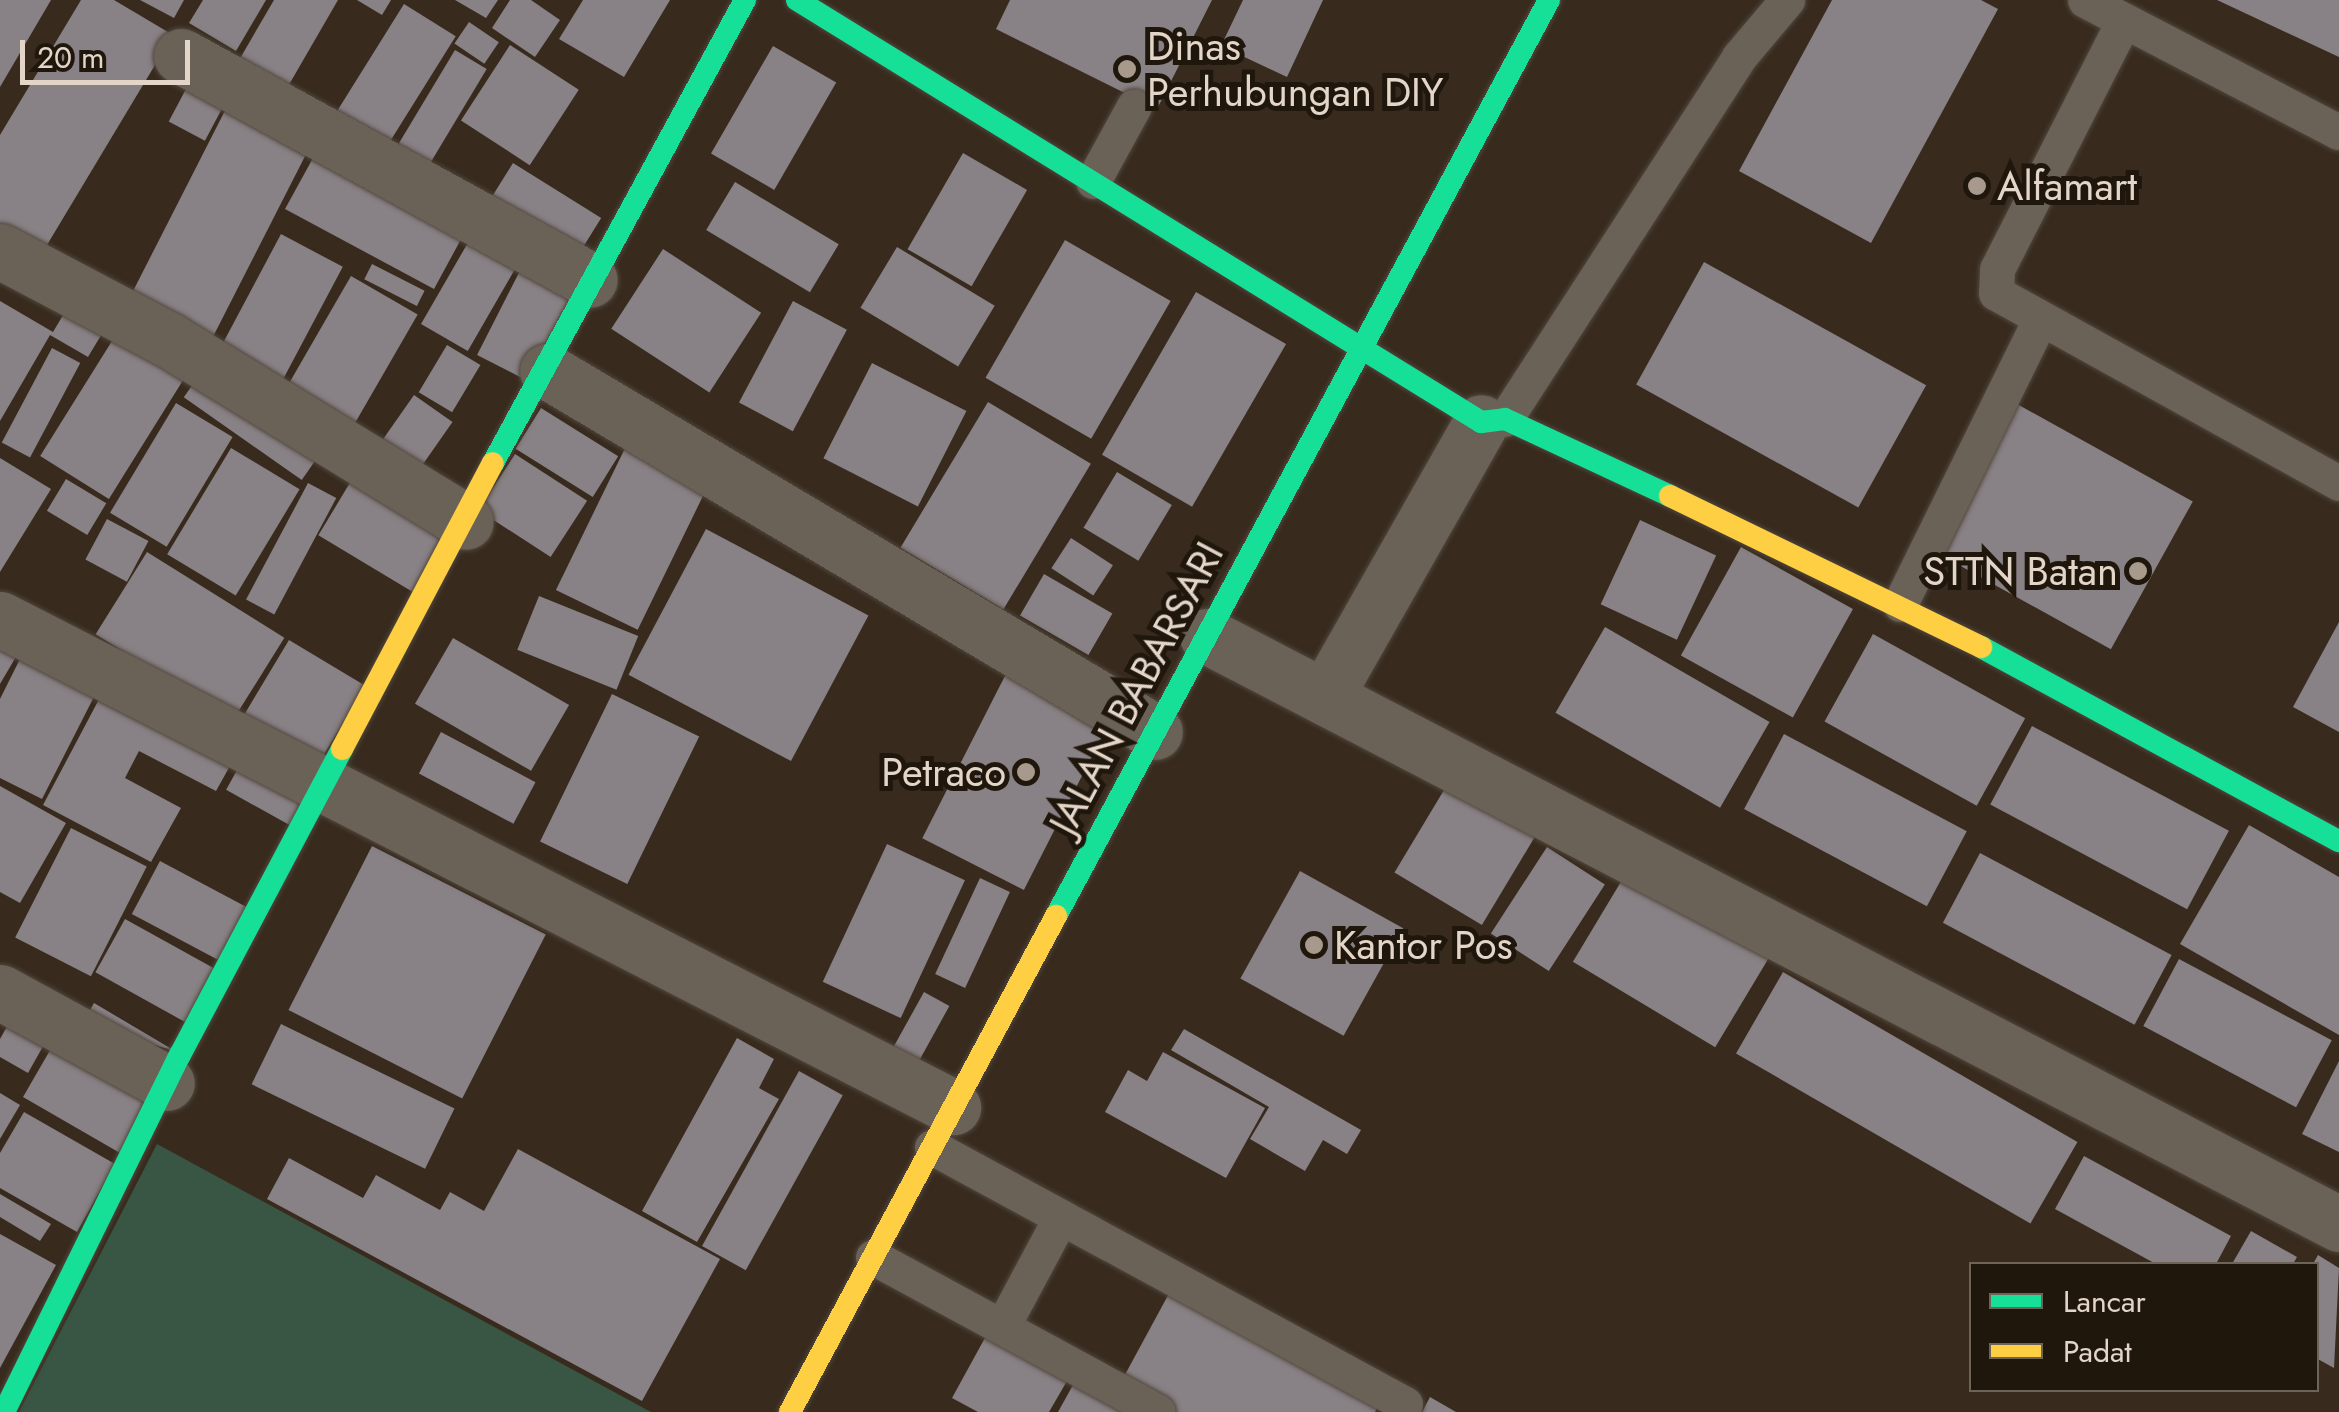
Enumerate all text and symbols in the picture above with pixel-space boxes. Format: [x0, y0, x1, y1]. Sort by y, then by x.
scale bar [25, 20, 195, 82]
place label: Dinas Perhubungan DIY [1147, 22, 1443, 116]
text: 20 m [37, 36, 104, 79]
marker: Dinas Perhubungan DIY [1116, 58, 1138, 80]
place label: Alfamart [1997, 162, 2137, 210]
marker: Alfamart [1966, 175, 1988, 197]
street label: JALAN BABARSARI [1039, 534, 1233, 842]
place label: STTN Batan [1923, 547, 2118, 595]
marker: STTN Batan [2127, 560, 2149, 582]
place label: Petraco [881, 748, 1006, 796]
marker: Petraco [1015, 761, 1037, 783]
place label: Kantor Pos [1334, 921, 1513, 969]
marker: Kantor Pos [1303, 934, 1325, 956]
legend [1969, 1262, 2319, 1392]
text: Lancar [2063, 1280, 2146, 1323]
text: Padat [2063, 1330, 2132, 1373]

